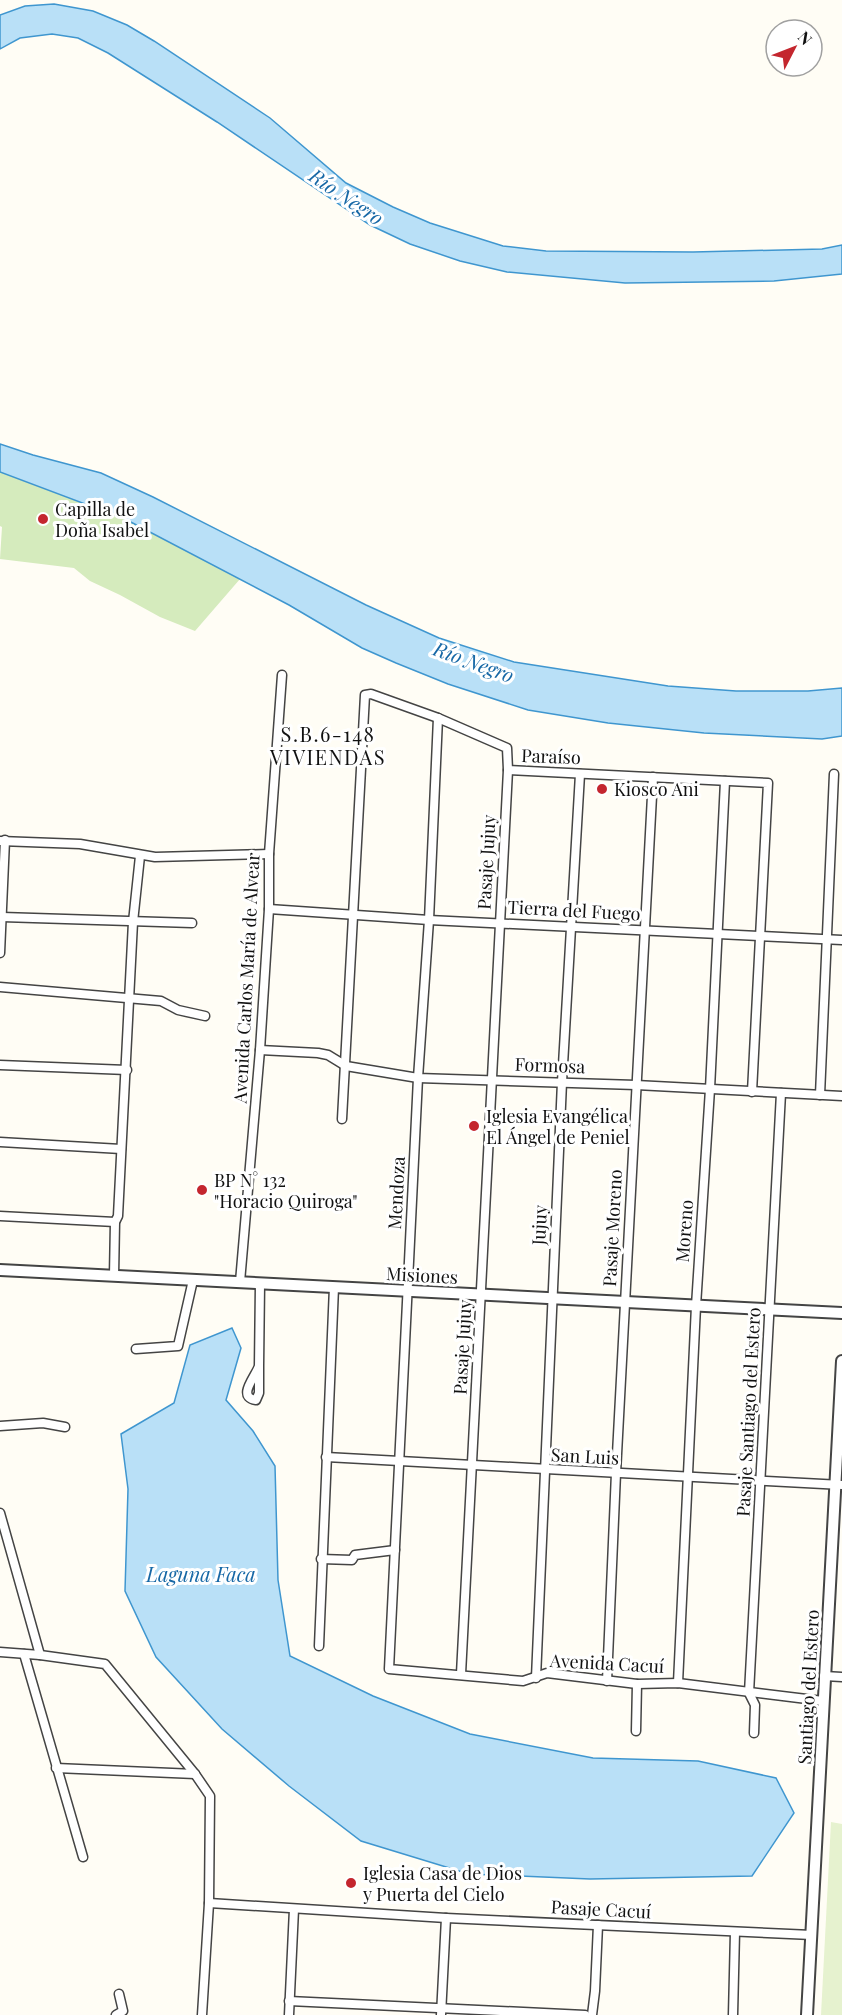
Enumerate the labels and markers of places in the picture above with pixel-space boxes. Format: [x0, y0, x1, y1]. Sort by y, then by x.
place label: Capilla de Doña Isabel [55, 497, 149, 542]
marker: Capilla de Doña Isabel [36, 512, 50, 526]
place label: Kiosco Ani [614, 777, 699, 801]
marker: Kiosco Ani [595, 782, 609, 796]
place label: Iglesia Evangélica El Ángel de Peniel [486, 1104, 630, 1149]
marker: Iglesia Evangélica El Ángel de Peniel [467, 1119, 481, 1133]
place label: BP N° 132 "Horacio Quiroga" [214, 1168, 358, 1213]
marker: BP N° 132 "Horacio Quiroga" [195, 1183, 209, 1197]
place label: Iglesia Casa de Dios y Puerta del Cielo [362, 1861, 522, 1906]
marker: Iglesia Casa de Dios y Puerta del Cielo [344, 1876, 358, 1890]

